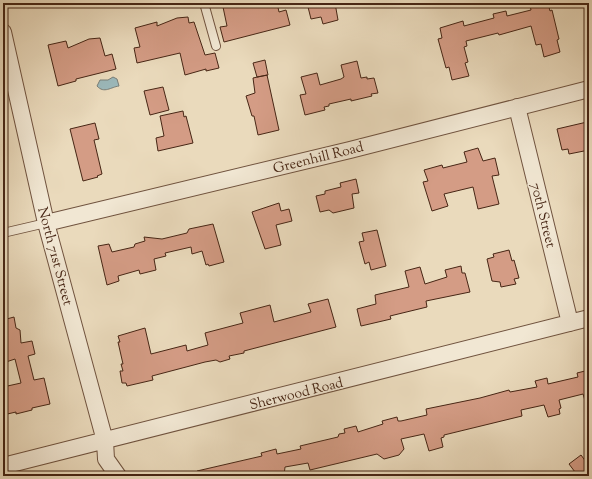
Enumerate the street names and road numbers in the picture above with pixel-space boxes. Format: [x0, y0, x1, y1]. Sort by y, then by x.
street label: Greenhill Road [271, 138, 366, 180]
street label: 70th Street [524, 181, 560, 250]
street label: North 71st Street [31, 205, 77, 308]
street label: Sherwood Road [248, 374, 346, 416]

